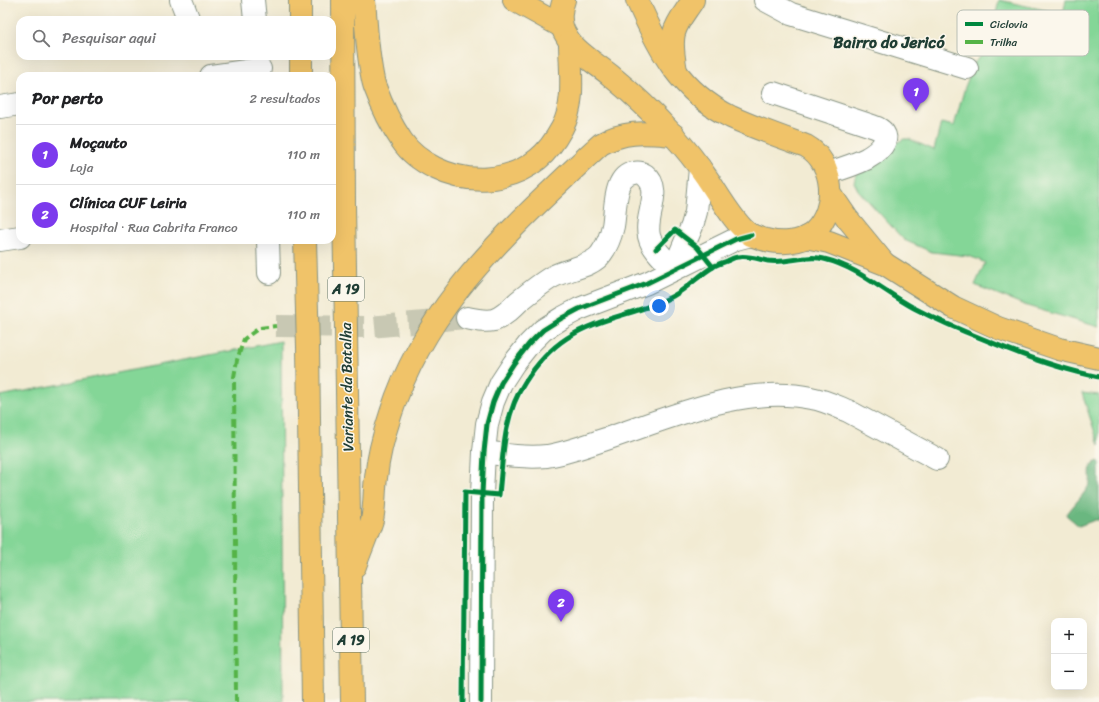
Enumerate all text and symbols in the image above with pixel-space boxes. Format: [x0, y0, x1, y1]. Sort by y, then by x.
legend [957, 10, 1089, 56]
text: Ciclovia [990, 15, 1028, 34]
search box [16, 16, 336, 60]
text: Pesquisar aqui [62, 25, 156, 51]
icon: search [30, 27, 52, 49]
district label: Bairro do Jericó [833, 28, 946, 57]
text: Trilha [990, 33, 1018, 52]
pin: 1 [903, 78, 929, 111]
text: Por perto [32, 83, 103, 113]
text: 2 resultados [249, 87, 320, 110]
text: Moçauto [70, 130, 127, 156]
text: 1 [42, 143, 48, 166]
text: 110 m [287, 143, 320, 166]
text: Loja [70, 156, 93, 179]
text: Clínica CUF Leiria [70, 190, 187, 216]
text: 2 [41, 203, 49, 226]
text: 110 m [287, 203, 320, 226]
text: Hospital · Rua Cabrita Franco [70, 216, 238, 239]
road number: A 19 [328, 277, 364, 301]
your location [649, 296, 669, 316]
street label: Variante da Batalha [333, 322, 361, 452]
pin: 2 [548, 589, 574, 622]
map controls [1051, 618, 1087, 690]
button: + [1051, 618, 1087, 654]
road number: A 19 [333, 628, 369, 652]
button: − [1051, 654, 1087, 690]

